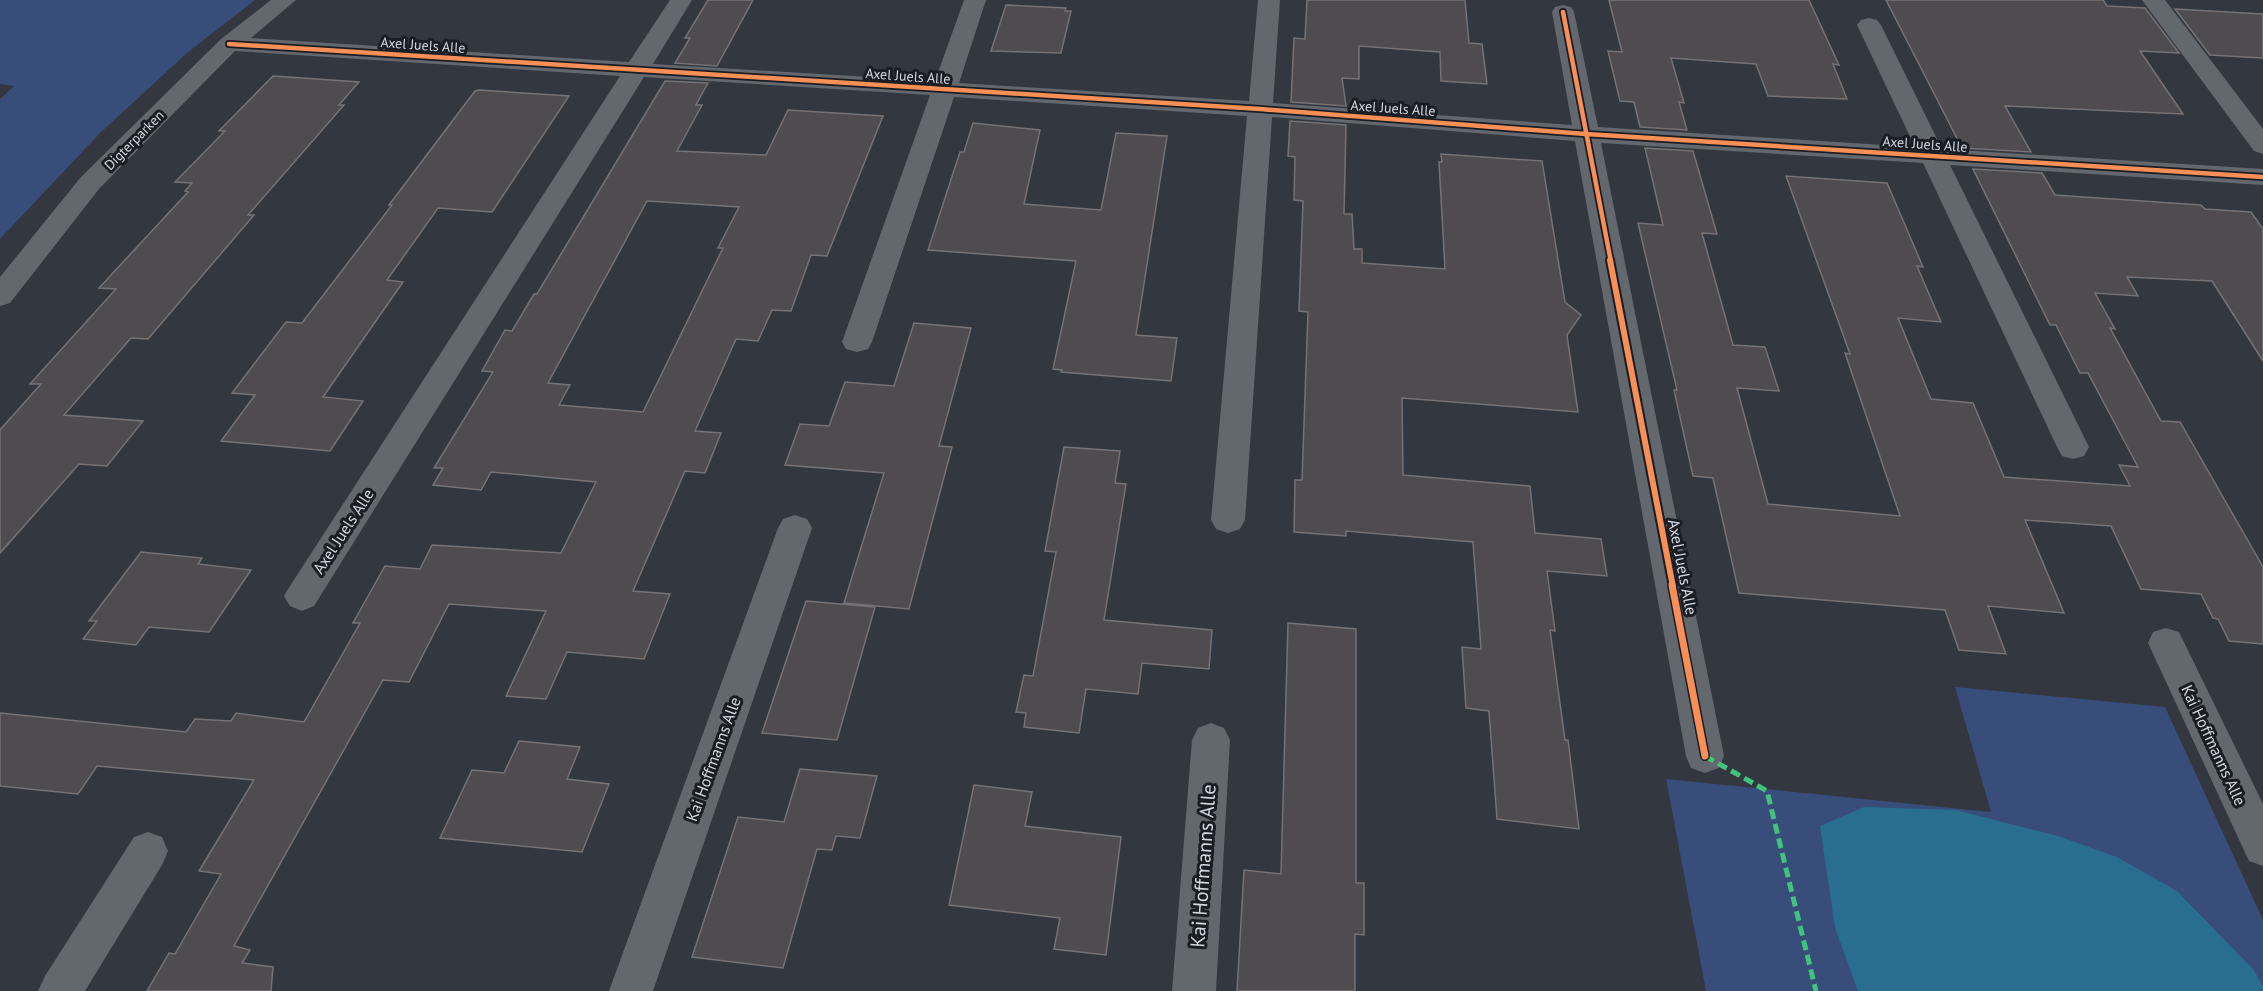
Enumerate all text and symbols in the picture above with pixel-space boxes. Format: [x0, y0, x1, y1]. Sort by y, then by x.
street label: Axel Juels Alle [380, 33, 466, 57]
street label: Axel Juels Alle [865, 64, 951, 88]
street label: Axel Juels Alle [1350, 96, 1436, 120]
street label: Digterparken [100, 106, 168, 174]
street label: Axel Juels Alle [1882, 132, 1968, 156]
street label: Axel Juels Alle [308, 485, 378, 577]
street label: Axel Juels Alle [1664, 517, 1702, 617]
street label: Kai Hoffmanns Alle [2177, 681, 2251, 809]
street label: Kai Hoffmanns Alle [681, 694, 745, 824]
street label: Kai Hoffmanns Alle [1184, 783, 1222, 949]

